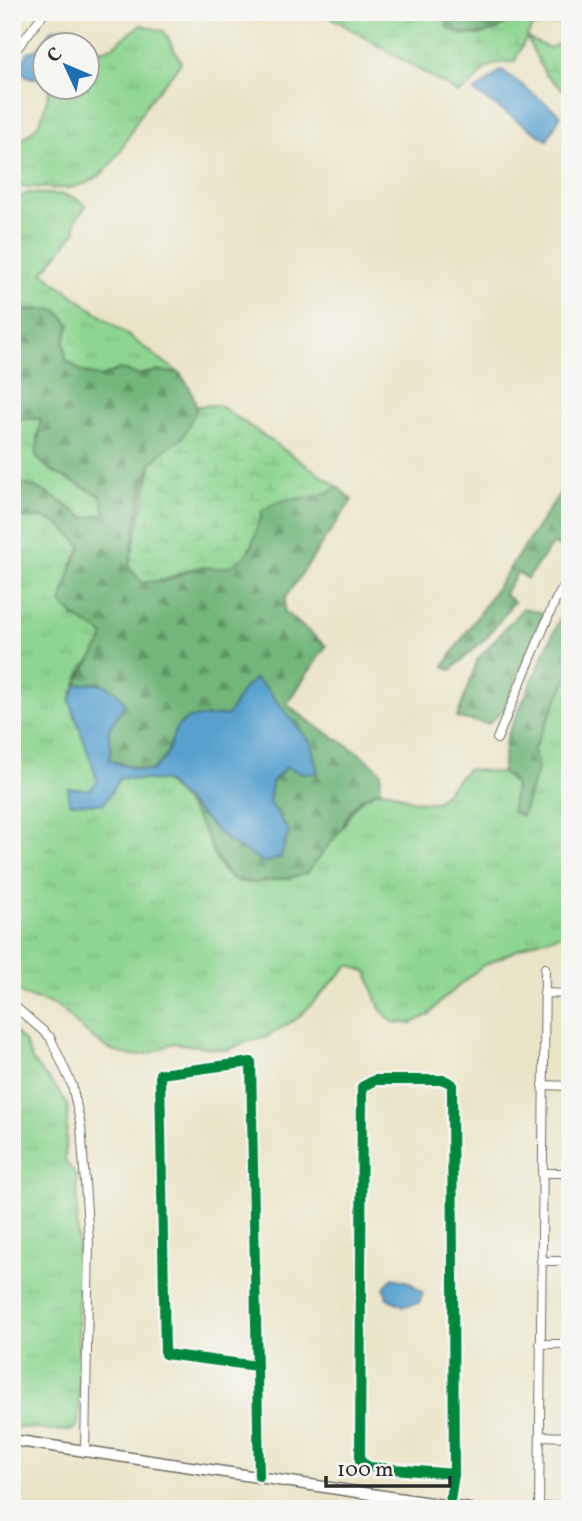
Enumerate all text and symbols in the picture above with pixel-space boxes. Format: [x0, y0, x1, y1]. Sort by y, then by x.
north arrow [32, 32, 102, 102]
text: С [42, 42, 69, 69]
scale bar [326, 1444, 451, 1488]
text: 100 m [337, 1456, 394, 1485]

